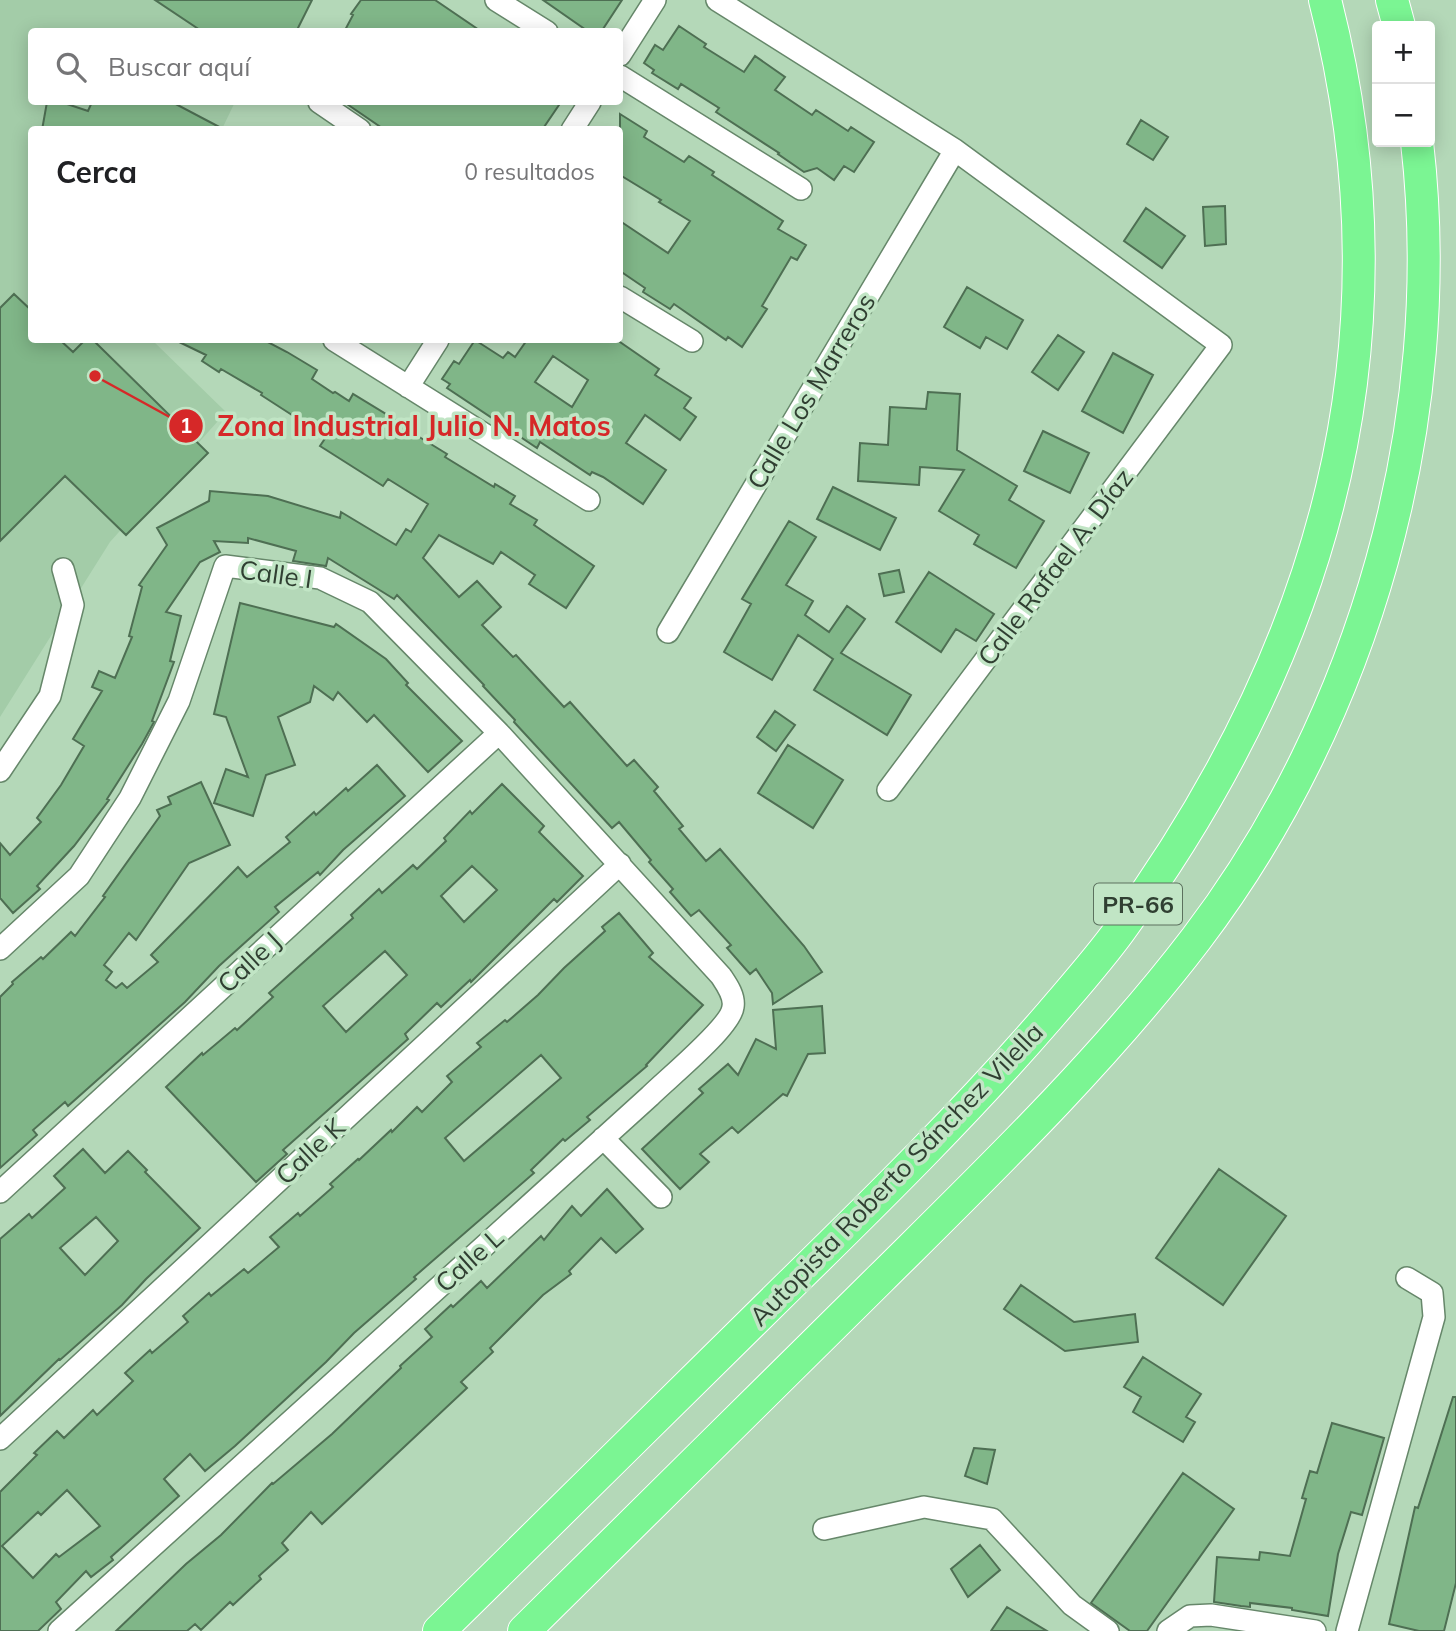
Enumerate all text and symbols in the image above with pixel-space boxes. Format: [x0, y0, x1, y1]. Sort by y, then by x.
map controls [1372, 21, 1435, 147]
button: + [1372, 21, 1435, 84]
search box [28, 28, 623, 105]
icon: search [52, 48, 90, 86]
text: Buscar aquí [108, 50, 251, 83]
button: − [1372, 84, 1435, 147]
text: Cerca [56, 153, 137, 191]
text: 0 resultados [464, 157, 595, 186]
street label: Calle Los Marreros [740, 287, 882, 495]
callout: Zona Industrial Julio N. Matos [169, 401, 625, 450]
text: Zona Industrial Julio N. Matos [217, 408, 611, 443]
text: 1 [180, 412, 192, 438]
street label: Calle Rafael A. Díaz [970, 462, 1140, 672]
street label: Calle I [238, 553, 314, 595]
road number: PR-66 [1094, 884, 1182, 924]
street label: Calle J [210, 924, 288, 1000]
street label: Autopista Roberto Sánchez Vilella [742, 1015, 1050, 1333]
street label: Calle K [268, 1110, 352, 1191]
street label: Calle L [428, 1221, 510, 1299]

